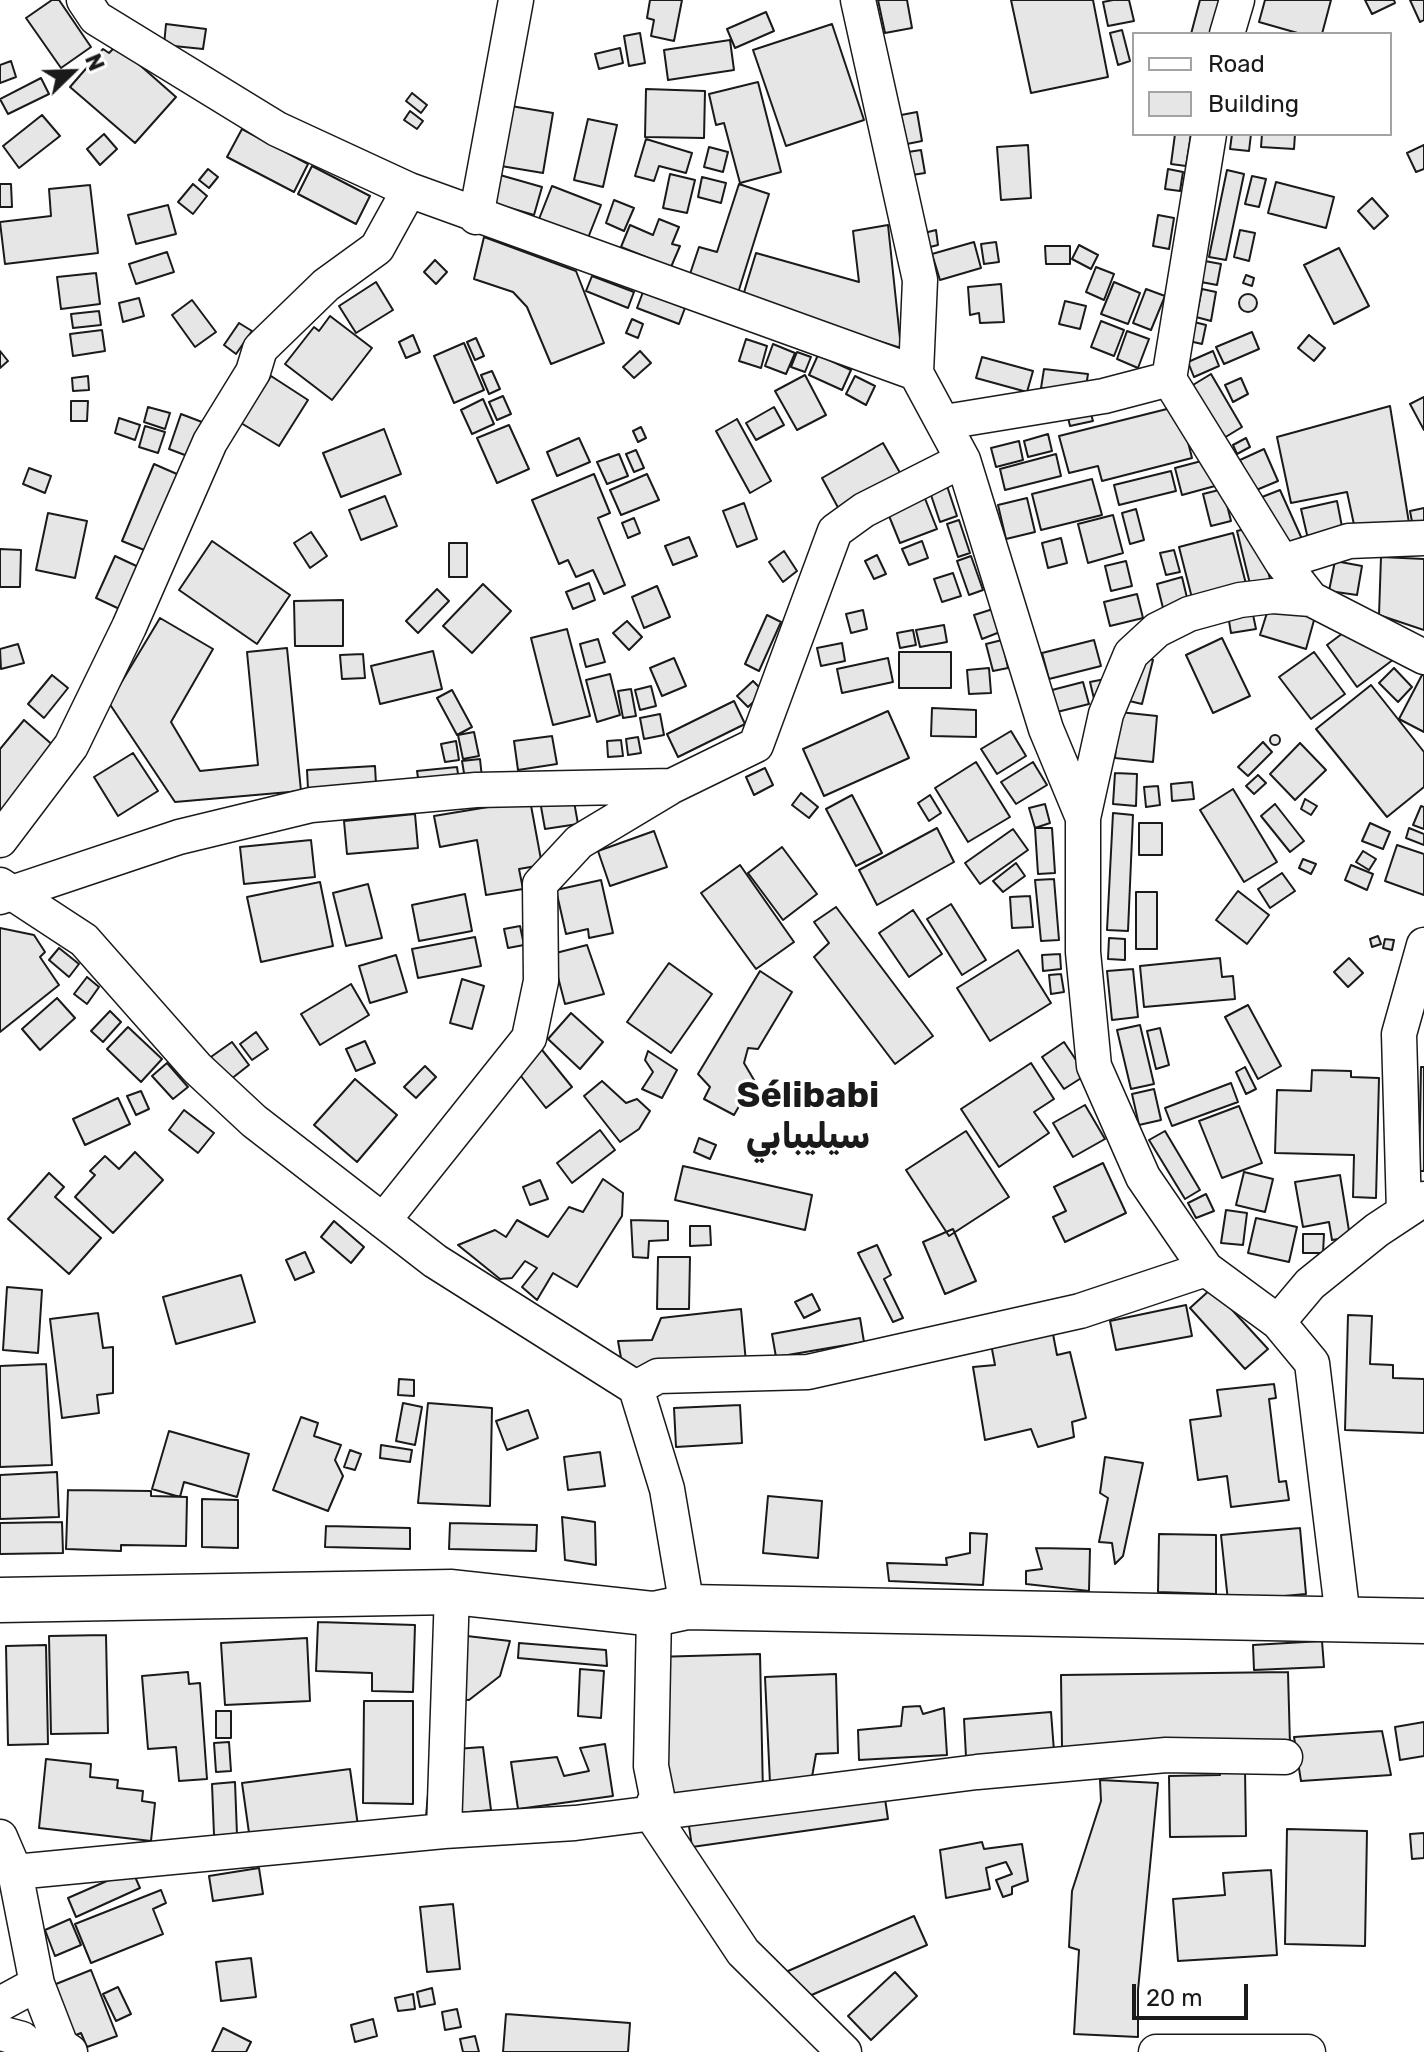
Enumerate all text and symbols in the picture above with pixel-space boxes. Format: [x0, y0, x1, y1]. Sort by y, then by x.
north arrow [32, 32, 112, 112]
legend [1132, 32, 1392, 136]
text: N [79, 50, 110, 75]
text: Road [1208, 50, 1265, 78]
text: Building [1208, 90, 1299, 118]
district label: Sélibabi سيليبابي [737, 1075, 879, 1160]
scale bar [1136, 1968, 1252, 2018]
text: 20 m [1146, 1984, 1203, 2012]

